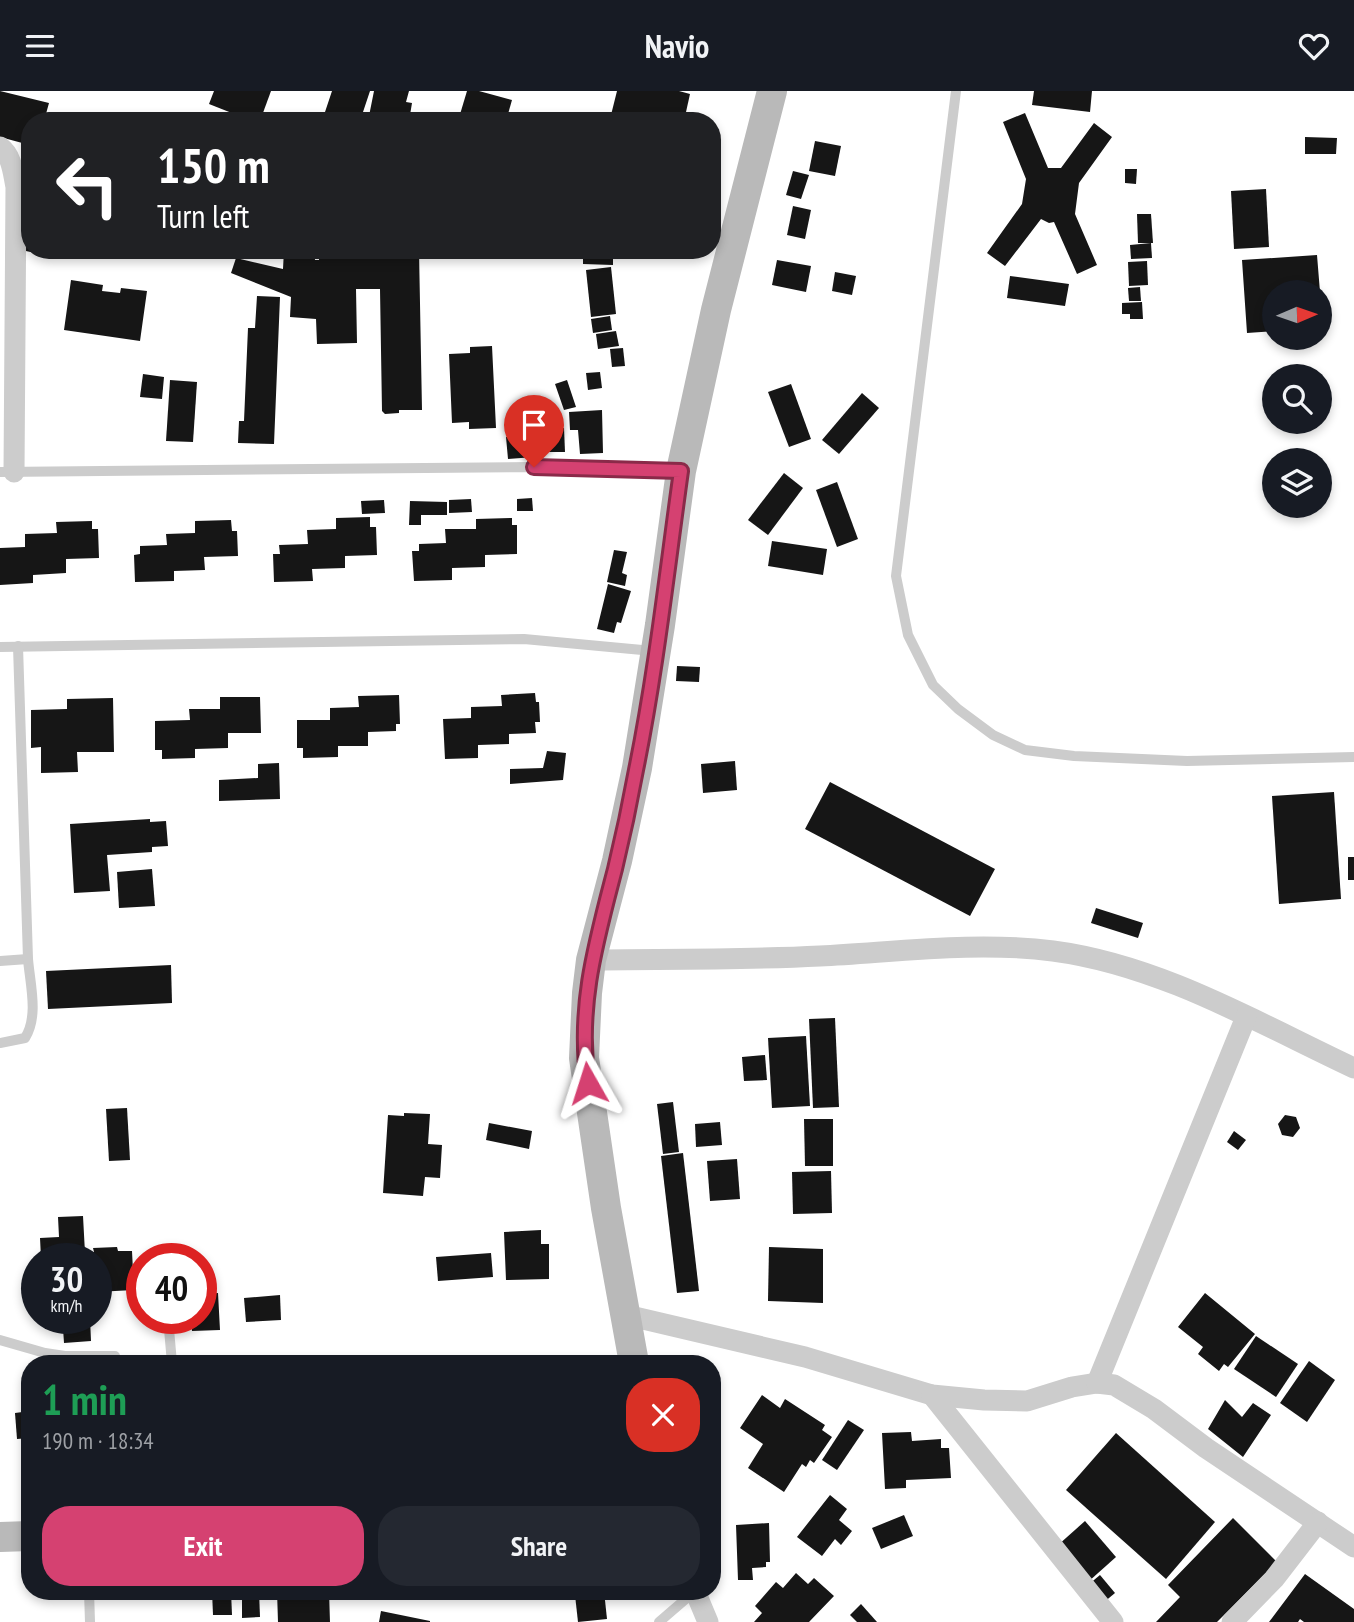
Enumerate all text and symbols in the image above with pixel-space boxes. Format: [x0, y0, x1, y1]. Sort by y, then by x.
text: Navio [645, 25, 709, 67]
icon: menu [21, 27, 59, 65]
icon: heart [1295, 27, 1333, 65]
text: 150 m [157, 133, 270, 197]
icon: left [42, 140, 133, 231]
text: Turn left [157, 195, 249, 237]
north arrow [1262, 280, 1332, 350]
map controls [1262, 280, 1332, 518]
button: search [1262, 364, 1332, 434]
pin [504, 395, 564, 467]
icon: arrive [515, 406, 553, 444]
button: layers [1262, 448, 1332, 518]
position arrow [551, 1046, 625, 1120]
speed limit sign: 40 [126, 1243, 217, 1334]
text: 30 [50, 1256, 83, 1302]
text: km/h [51, 1294, 82, 1317]
text: 1 min [42, 1372, 127, 1427]
button: close [626, 1378, 700, 1452]
text: 190 m · 18:34 [42, 1426, 154, 1455]
button: Exit [42, 1506, 364, 1586]
button: Share [378, 1506, 700, 1586]

